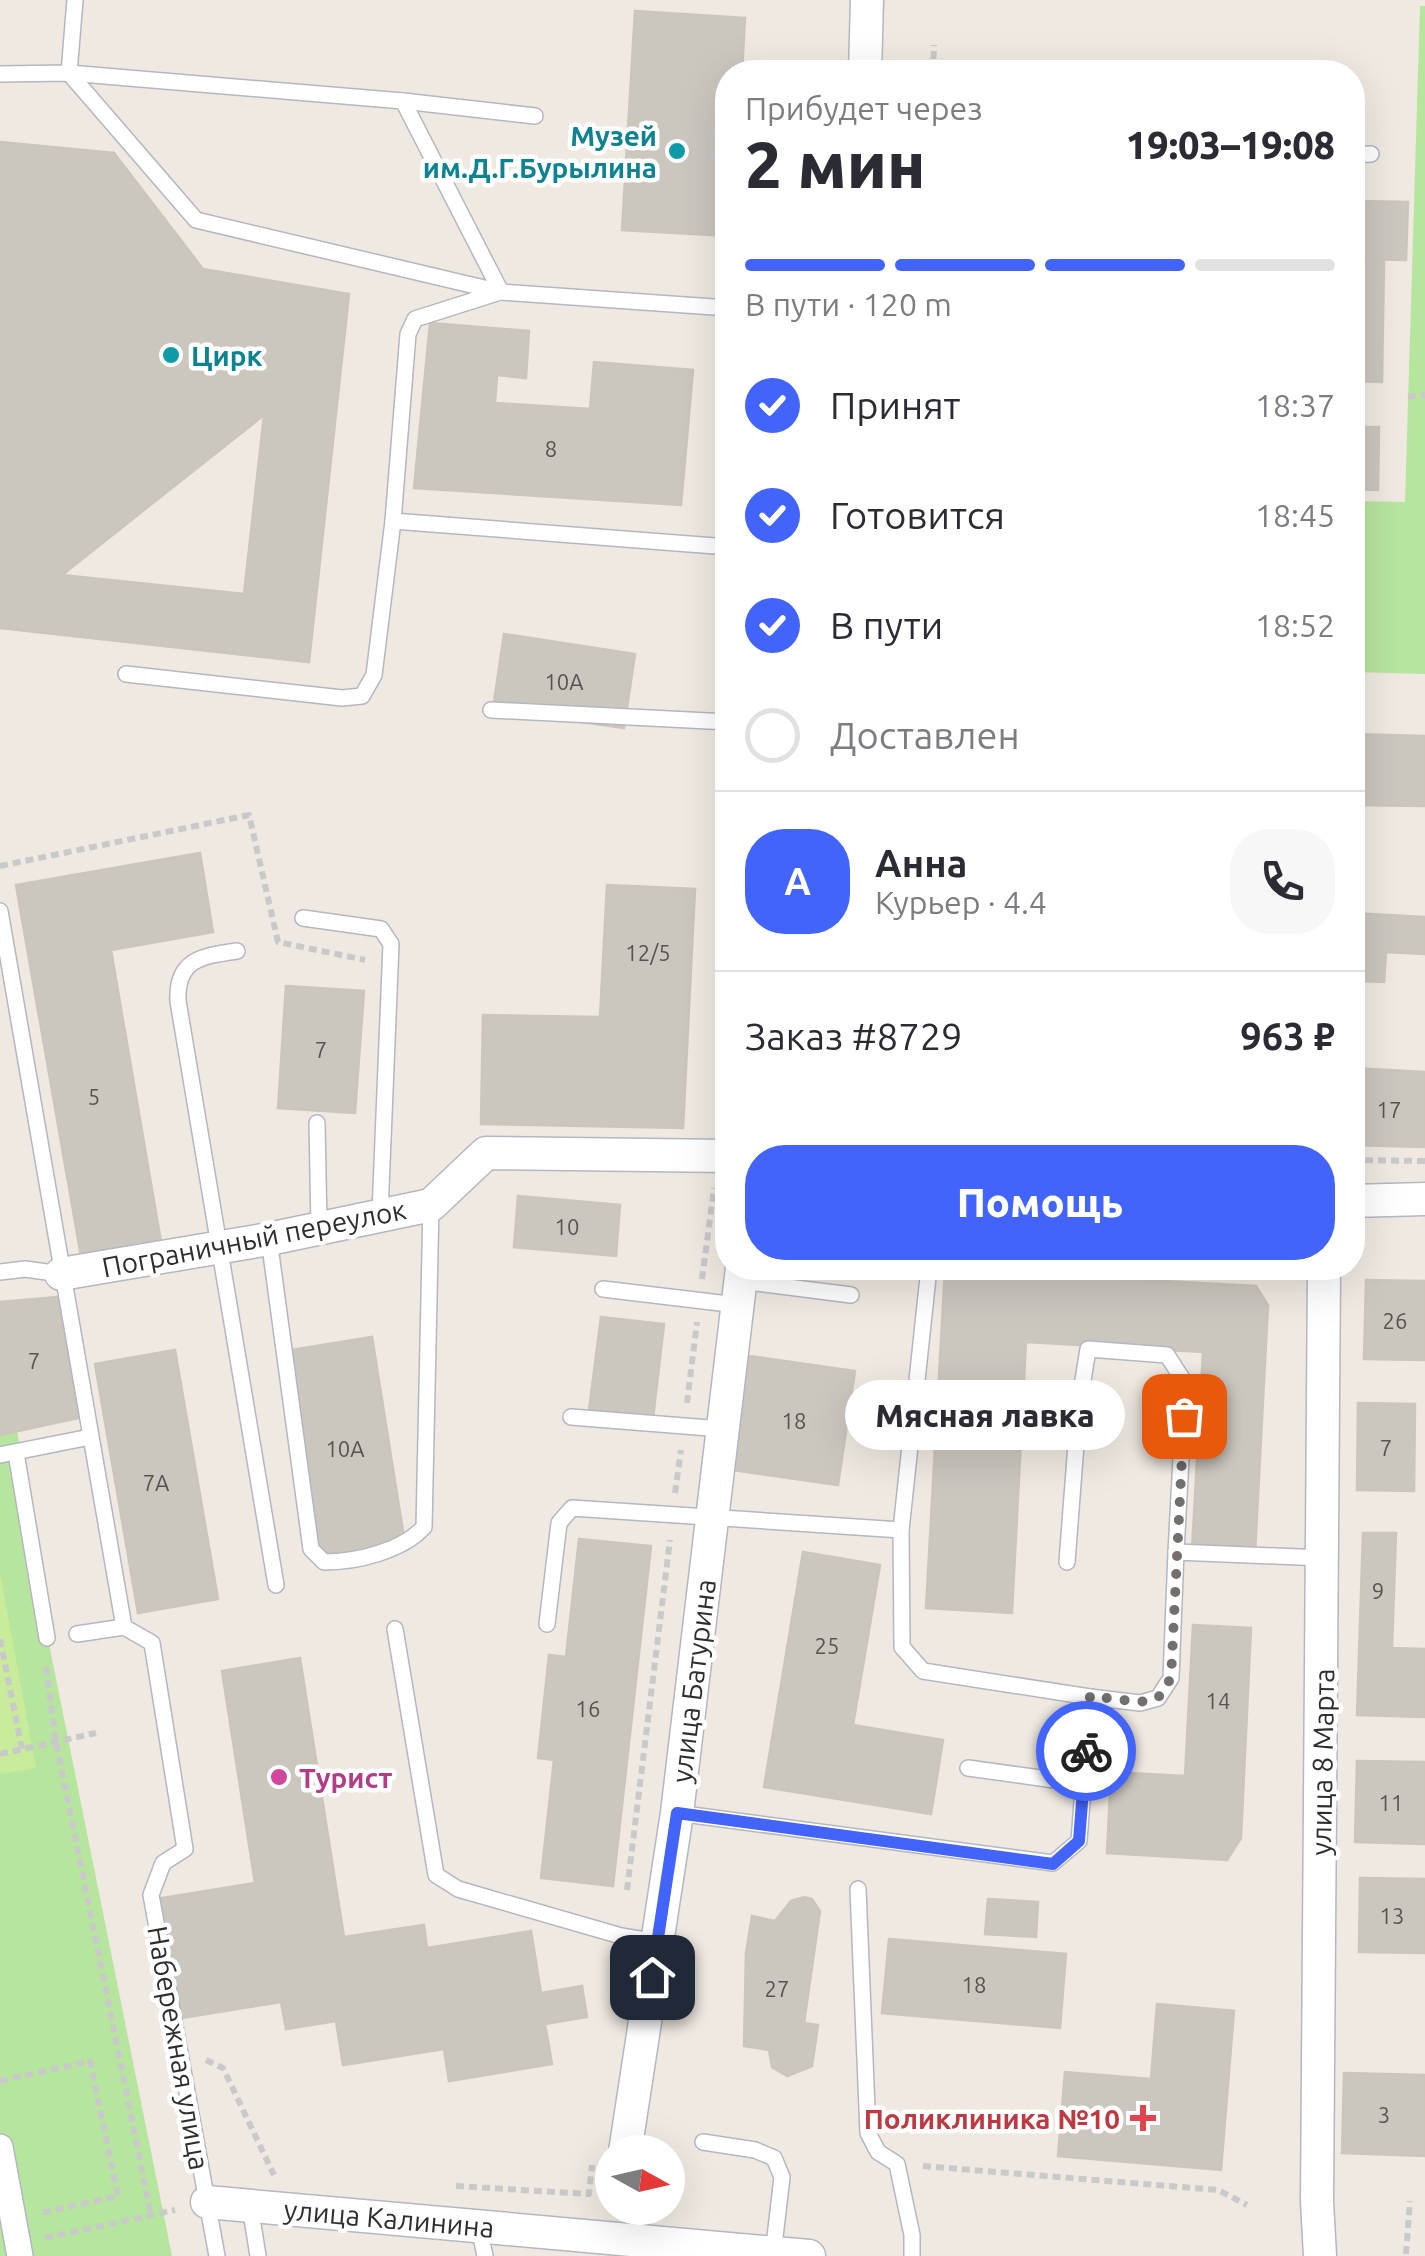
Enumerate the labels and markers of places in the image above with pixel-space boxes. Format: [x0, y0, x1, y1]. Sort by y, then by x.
place label: Музей им.Д.Г.Бурылина [423, 120, 657, 183]
marker: Музей им.Д.Г.Бурылина [666, 140, 688, 162]
place label: Цирк [191, 340, 262, 371]
marker: Цирк [160, 344, 182, 366]
pin [1142, 1374, 1227, 1459]
callout: Мясная лавка [844, 1381, 1124, 1451]
place label: Турист [299, 1762, 393, 1793]
marker: Турист [268, 1766, 290, 1788]
pin [610, 1935, 695, 2020]
place label: Поликлиника №10 [864, 2103, 1120, 2134]
marker: Поликлиника №10 [1130, 2105, 1156, 2131]

